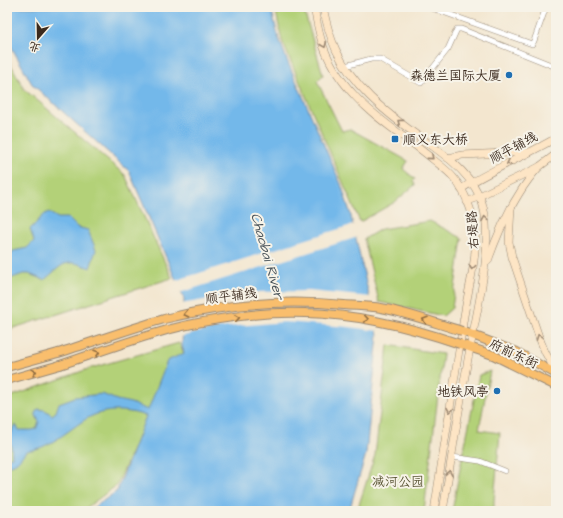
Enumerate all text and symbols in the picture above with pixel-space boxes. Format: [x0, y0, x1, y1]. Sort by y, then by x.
north arrow [18, 18, 58, 58]
text: 北 [27, 38, 42, 56]
one-way arrow [319, 41, 327, 48]
place label: 森德兰国际大厦 [410, 67, 501, 85]
marker: 森德兰国际大厦 [504, 70, 514, 80]
one-way arrow [397, 120, 404, 127]
street label: 顺平辅线 [486, 128, 541, 168]
place label: 顺义东大桥 [403, 131, 468, 149]
marker: 顺义东大桥 [390, 134, 400, 144]
one-way arrow [426, 153, 433, 160]
one-way arrow [506, 158, 514, 166]
street label: 右堤路 [463, 210, 483, 250]
water label: Chaobai River [245, 211, 289, 303]
one-way arrow [481, 216, 490, 222]
one-way arrow [468, 264, 477, 270]
street label: 顺平辅线 [204, 284, 258, 308]
one-way arrow [182, 310, 189, 318]
one-way arrow [234, 314, 240, 323]
one-way arrow [363, 314, 369, 323]
one-way arrow [422, 316, 429, 324]
one-way arrow [536, 333, 544, 340]
street label: 府前东街 [486, 335, 541, 373]
one-way arrow [94, 349, 101, 358]
one-way arrow [30, 368, 37, 377]
place label: 地铁风亭 [437, 383, 489, 401]
marker: 地铁风亭 [492, 386, 502, 396]
one-way arrow [446, 407, 455, 413]
one-way arrow [445, 469, 453, 476]
park label: 减河公园 [372, 473, 424, 491]

